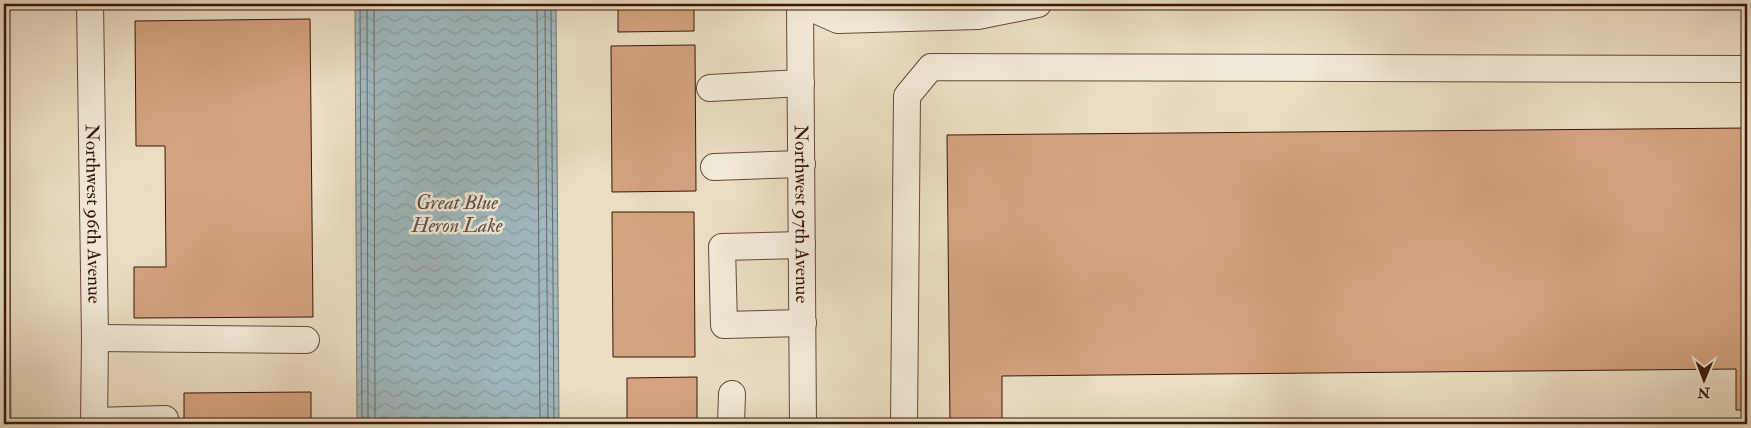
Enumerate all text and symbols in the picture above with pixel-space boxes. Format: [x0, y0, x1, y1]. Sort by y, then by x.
street label: Northwest 96th Avenue [80, 124, 106, 304]
street label: Northwest 97th Avenue [789, 125, 814, 303]
water label: Great Blue Heron Lake [411, 190, 503, 238]
north arrow [1678, 356, 1728, 406]
text: N [1697, 384, 1711, 401]

